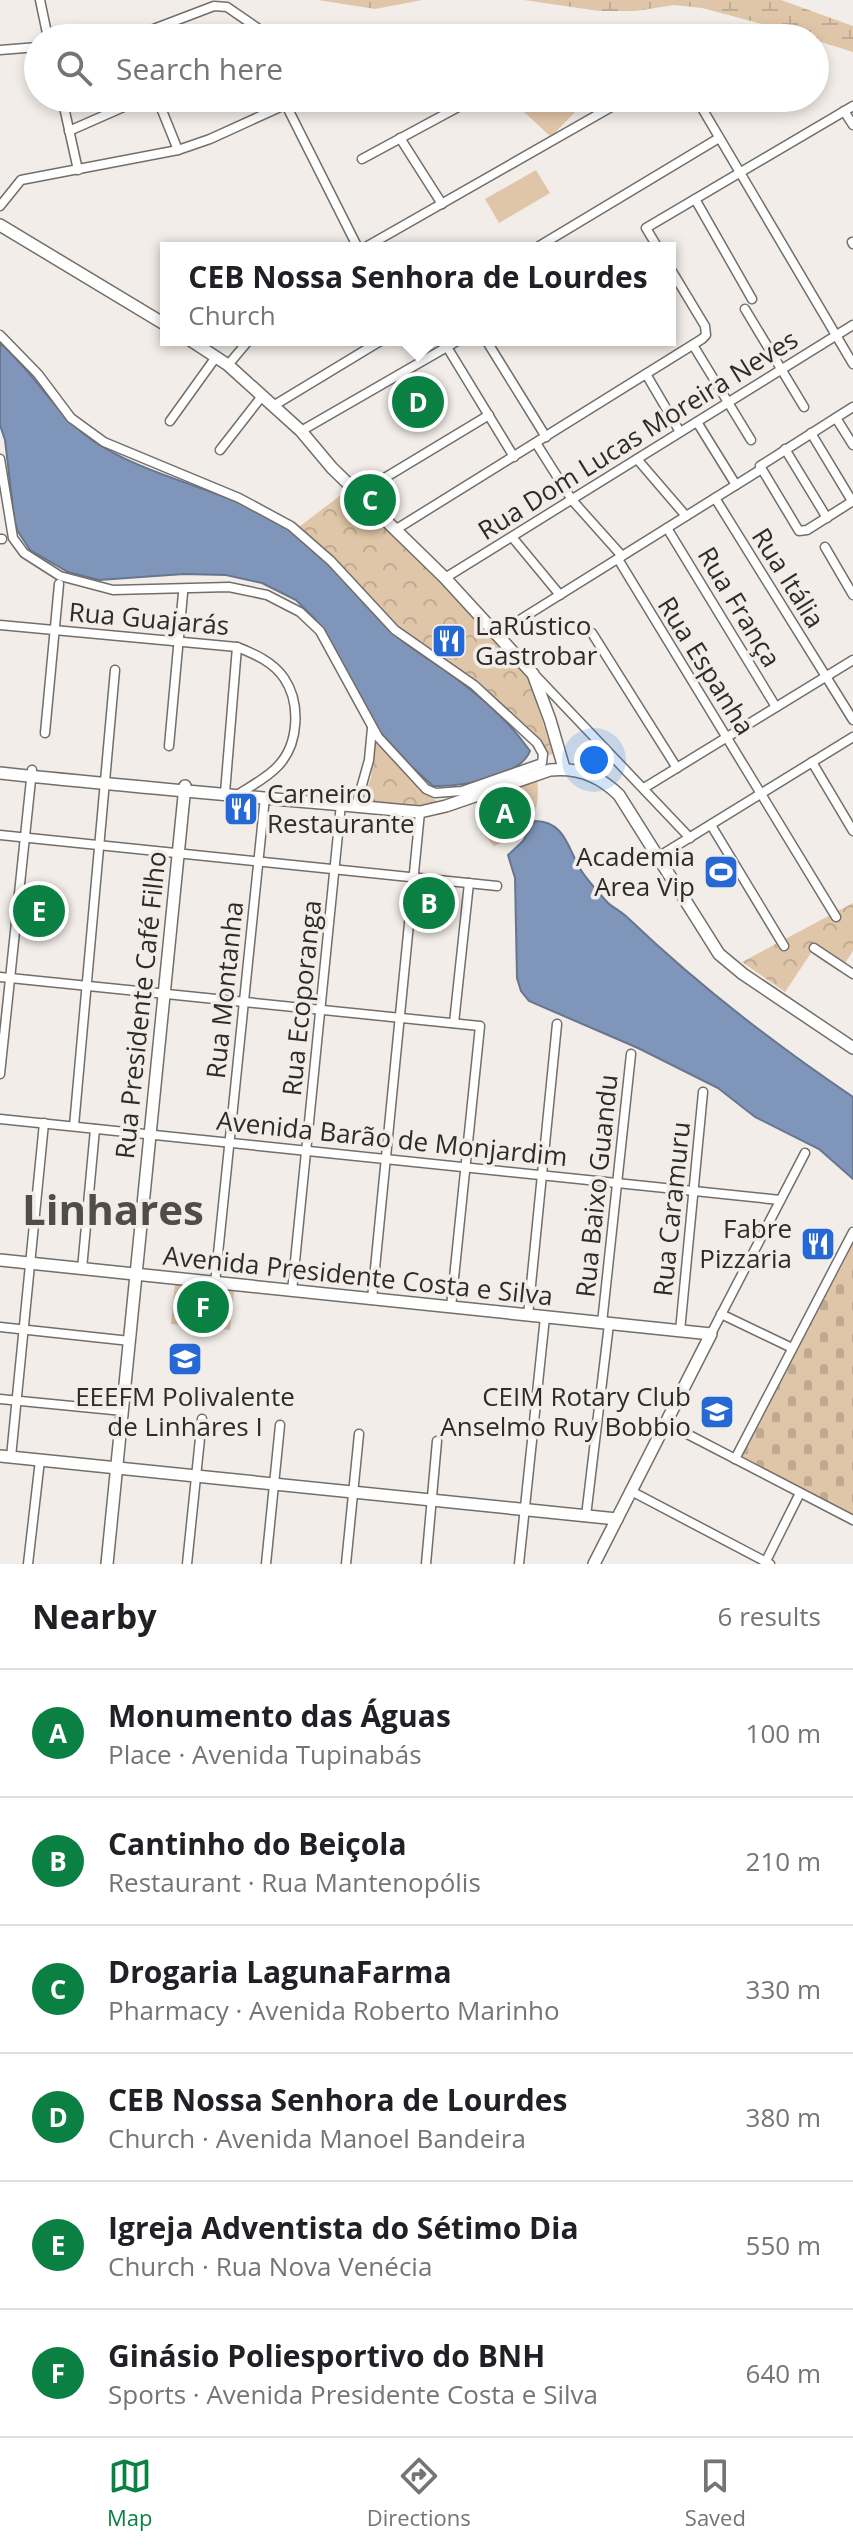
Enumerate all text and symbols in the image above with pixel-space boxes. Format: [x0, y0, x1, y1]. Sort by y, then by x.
search box [24, 24, 829, 112]
icon: search [52, 46, 96, 90]
text: Search here [116, 48, 283, 89]
popup [160, 242, 676, 346]
text: CEB Nossa Senhora de Lourdes [188, 256, 648, 297]
text: Church [188, 297, 276, 333]
street label: Rua Dom Lucas Moreira Neves [471, 321, 804, 548]
pin: D [392, 372, 444, 432]
pin: C [344, 470, 396, 530]
street label: Rua Itália [744, 521, 834, 634]
street label: Rua França [690, 540, 790, 673]
street label: Rua Espanha [650, 589, 764, 741]
street label: Rua Guajarás [67, 593, 231, 643]
place label: LaRústico Gastrobar [475, 607, 598, 673]
restaurant icon: LaRústico Gastrobar [430, 622, 468, 660]
your location [574, 740, 614, 780]
place label: Carneiro Restaurante [267, 775, 415, 841]
pin: A [479, 783, 531, 843]
restaurant icon: Carneiro Restaurante [222, 790, 260, 828]
place label: Academia Area Vip [576, 838, 695, 904]
street label: Rua Presidente Café Filho [106, 849, 174, 1161]
sports icon: Academia Area Vip [702, 853, 740, 891]
pin: B [403, 873, 455, 933]
pin: E [13, 881, 65, 941]
street label: Rua Ecoporanga [273, 898, 329, 1098]
street label: Rua Montanha [197, 899, 251, 1080]
street label: Rua Baixo Guandu [566, 1073, 626, 1299]
street label: Avenida Barão de Monjardim [215, 1102, 569, 1174]
street label: Rua Caramuru [644, 1120, 698, 1298]
district label: Linhares [22, 1180, 204, 1237]
place label: Fabre Pizzaria [699, 1210, 792, 1276]
restaurant icon: Fabre Pizzaria [799, 1225, 837, 1263]
street label: Avenida Presidente Costa e Silva [161, 1237, 555, 1313]
pin: F [177, 1277, 229, 1337]
school or university icon: EEEFM Polivalente de Linhares I [166, 1340, 204, 1378]
place label: EEEFM Polivalente de Linhares I [75, 1378, 295, 1444]
place label: CEIM Rotary Club Anselmo Ruy Bobbio [440, 1378, 691, 1444]
school or university icon: CEIM Rotary Club Anselmo Ruy Bobbio [698, 1393, 736, 1431]
text: Nearby [32, 1593, 157, 1639]
text: 6 results [718, 1598, 821, 1634]
text: Monumento das Águas [108, 1695, 451, 1736]
text: A [49, 1715, 67, 1751]
text: 100 m [746, 1715, 821, 1751]
text: Place · Avenida Tupinabás [108, 1736, 422, 1772]
text: Cantinho do Beiçola [108, 1823, 407, 1864]
text: B [49, 1843, 67, 1879]
text: 210 m [746, 1843, 821, 1879]
text: Restaurant · Rua Mantenopólis [108, 1864, 481, 1900]
text: Drogaria LagunaFarma [108, 1951, 452, 1992]
text: C [50, 1971, 66, 2007]
text: 330 m [746, 1971, 821, 2007]
text: Pharmacy · Avenida Roberto Marinho [108, 1992, 560, 2028]
text: CEB Nossa Senhora de Lourdes [108, 2079, 567, 2120]
text: D [48, 2099, 68, 2135]
text: 380 m [746, 2099, 821, 2135]
text: Church · Avenida Manoel Bandeira [108, 2120, 526, 2156]
text: Igreja Adventista do Sétimo Dia [108, 2207, 579, 2248]
text: E [51, 2227, 65, 2263]
text: 550 m [746, 2227, 821, 2263]
text: Church · Rua Nova Venécia [108, 2248, 432, 2284]
text: Ginásio Poliesportivo do BNH [108, 2335, 545, 2376]
text: F [51, 2355, 65, 2391]
text: 640 m [746, 2355, 821, 2391]
text: Sports · Avenida Presidente Costa e Silva [108, 2376, 598, 2412]
tab: Map [107, 2454, 153, 2532]
tab: Directions [367, 2454, 471, 2532]
tab: Saved [685, 2454, 746, 2532]

